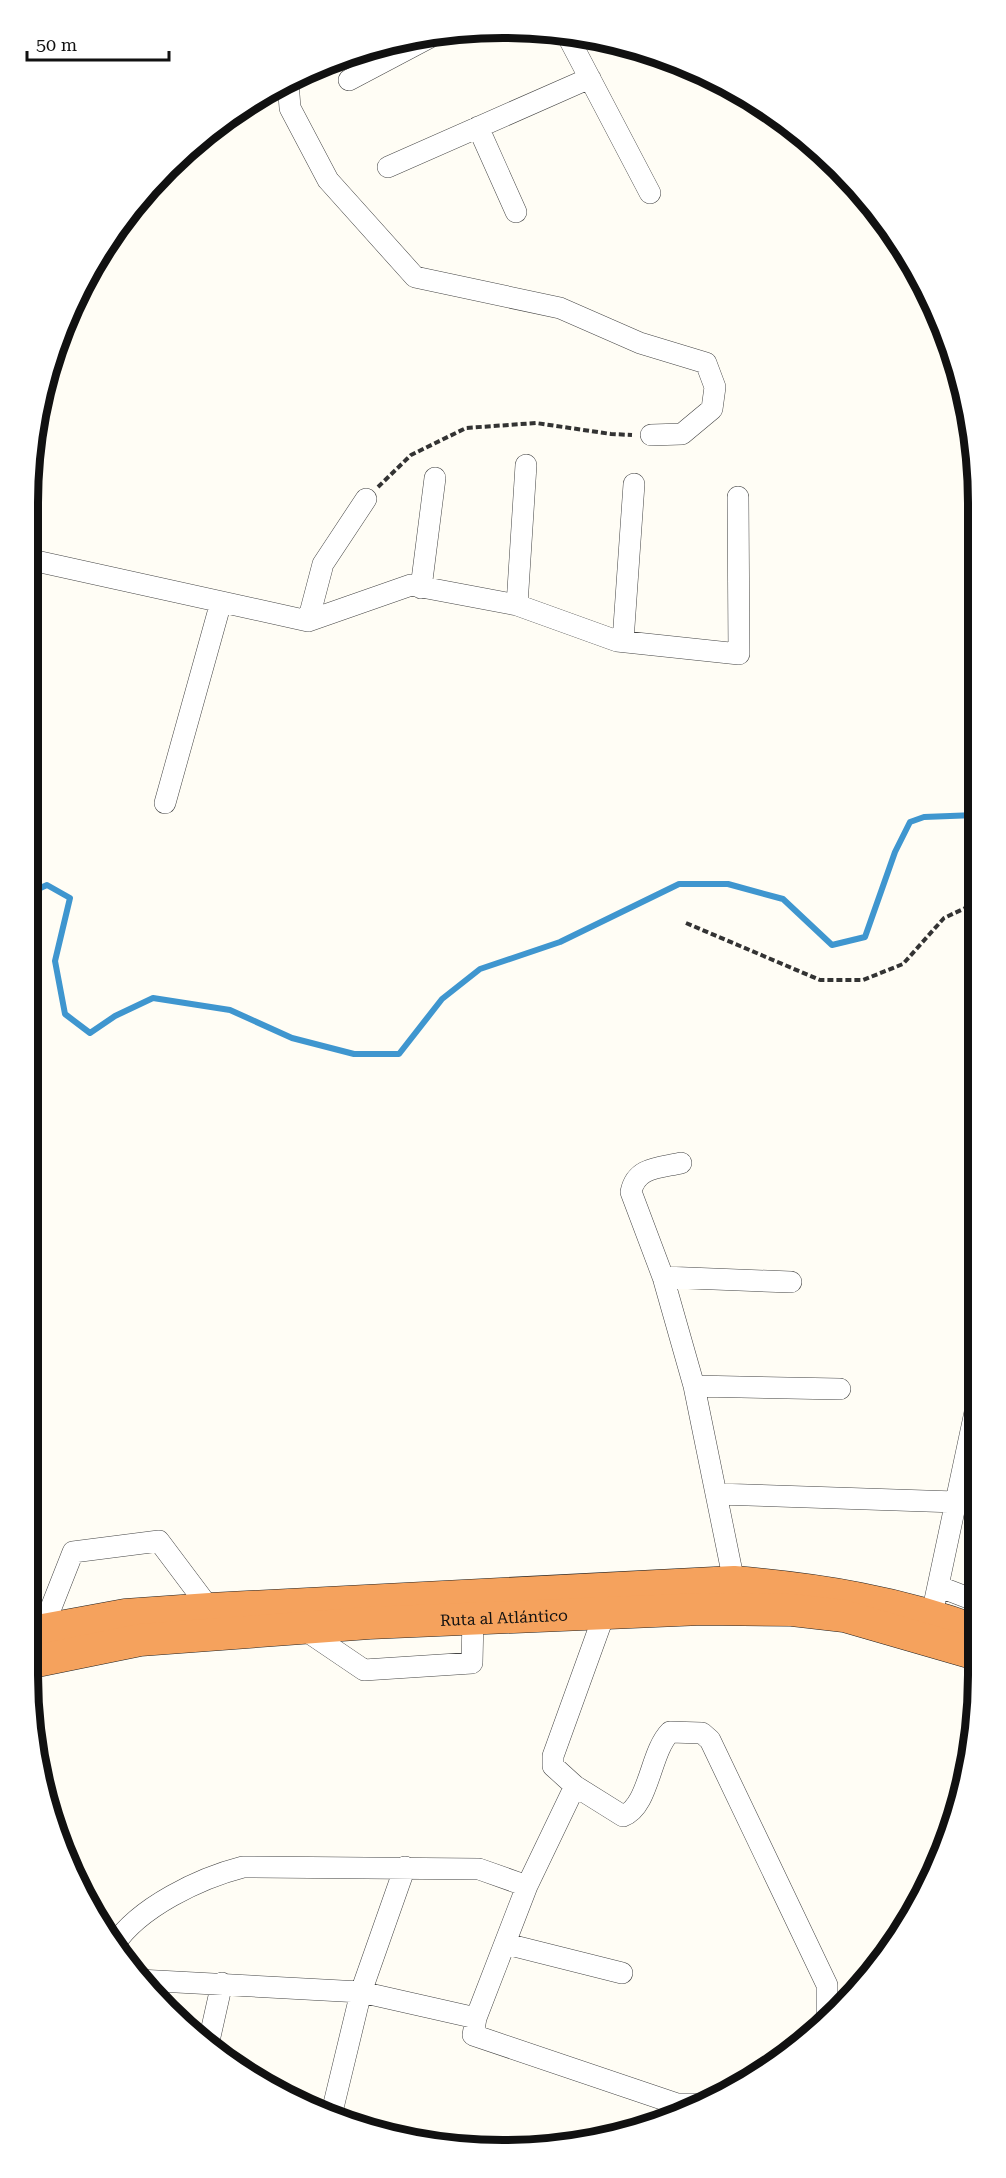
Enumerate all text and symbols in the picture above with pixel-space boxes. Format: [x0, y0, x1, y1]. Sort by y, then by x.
scale bar [27, 24, 170, 62]
text: 50 m [36, 34, 77, 55]
street label: Ruta al Atlántico [440, 1605, 568, 1630]

